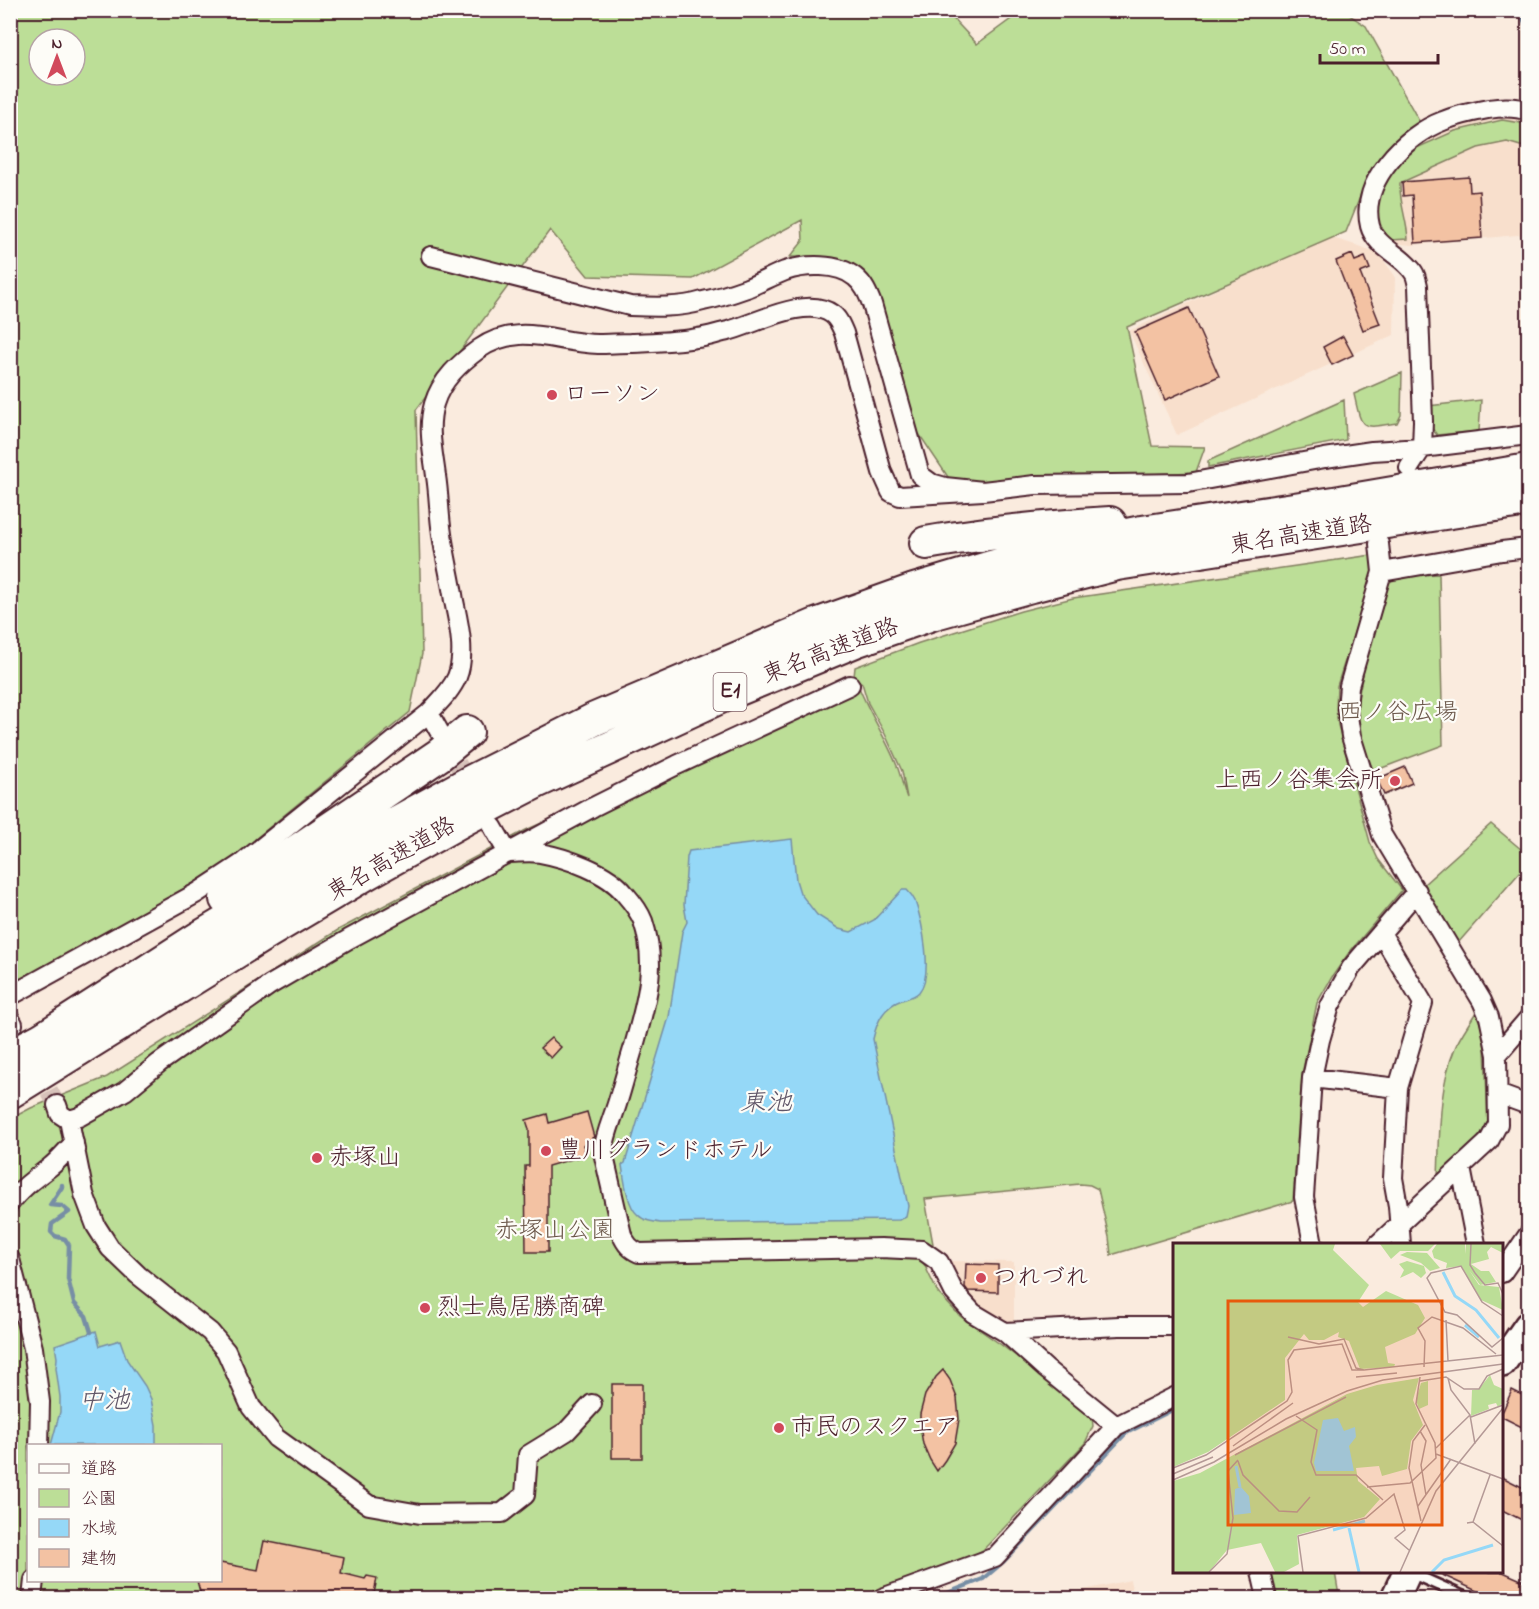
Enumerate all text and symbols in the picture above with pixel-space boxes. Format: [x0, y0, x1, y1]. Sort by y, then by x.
north arrow [27, 27, 87, 87]
scale bar [1320, 27, 1438, 65]
text: N [52, 32, 63, 56]
text: 50 m [1329, 37, 1366, 63]
place label: ローソン [564, 378, 660, 413]
marker: ローソン [545, 388, 559, 402]
street label: 東名高速道路 [1227, 507, 1375, 565]
street label: 東名高速道路 [758, 610, 904, 694]
road number: E1 [714, 673, 746, 711]
park label: 西ノ谷広場 [1338, 696, 1458, 731]
place label: 上西ノ谷集会所 [1215, 764, 1383, 799]
marker: 上西ノ谷集会所 [1388, 774, 1402, 788]
street label: 東名高速道路 [321, 809, 463, 911]
water label: 東池 [740, 1085, 793, 1123]
place label: 豊川グランドホテル [558, 1134, 773, 1169]
place label: 赤塚山 [329, 1141, 401, 1176]
marker: 豊川グランドホテル [539, 1144, 553, 1158]
marker: 赤塚山 [310, 1151, 324, 1165]
park label: 赤塚山公園 [495, 1214, 615, 1249]
inset map [1173, 1243, 1503, 1573]
place label: つれづれ [993, 1261, 1089, 1296]
marker: つれづれ [974, 1271, 988, 1285]
place label: 烈士鳥居勝商碑 [437, 1291, 605, 1326]
marker: 烈士鳥居勝商碑 [418, 1301, 432, 1315]
water label: 中池 [78, 1383, 131, 1421]
place label: 市民のスクエア [791, 1411, 959, 1446]
marker: 市民のスクエア [772, 1421, 786, 1435]
legend [27, 1444, 222, 1582]
text: 道路 [81, 1457, 117, 1483]
text: 公園 [81, 1487, 117, 1513]
text: 水域 [81, 1517, 117, 1543]
text: 建物 [81, 1547, 117, 1573]

